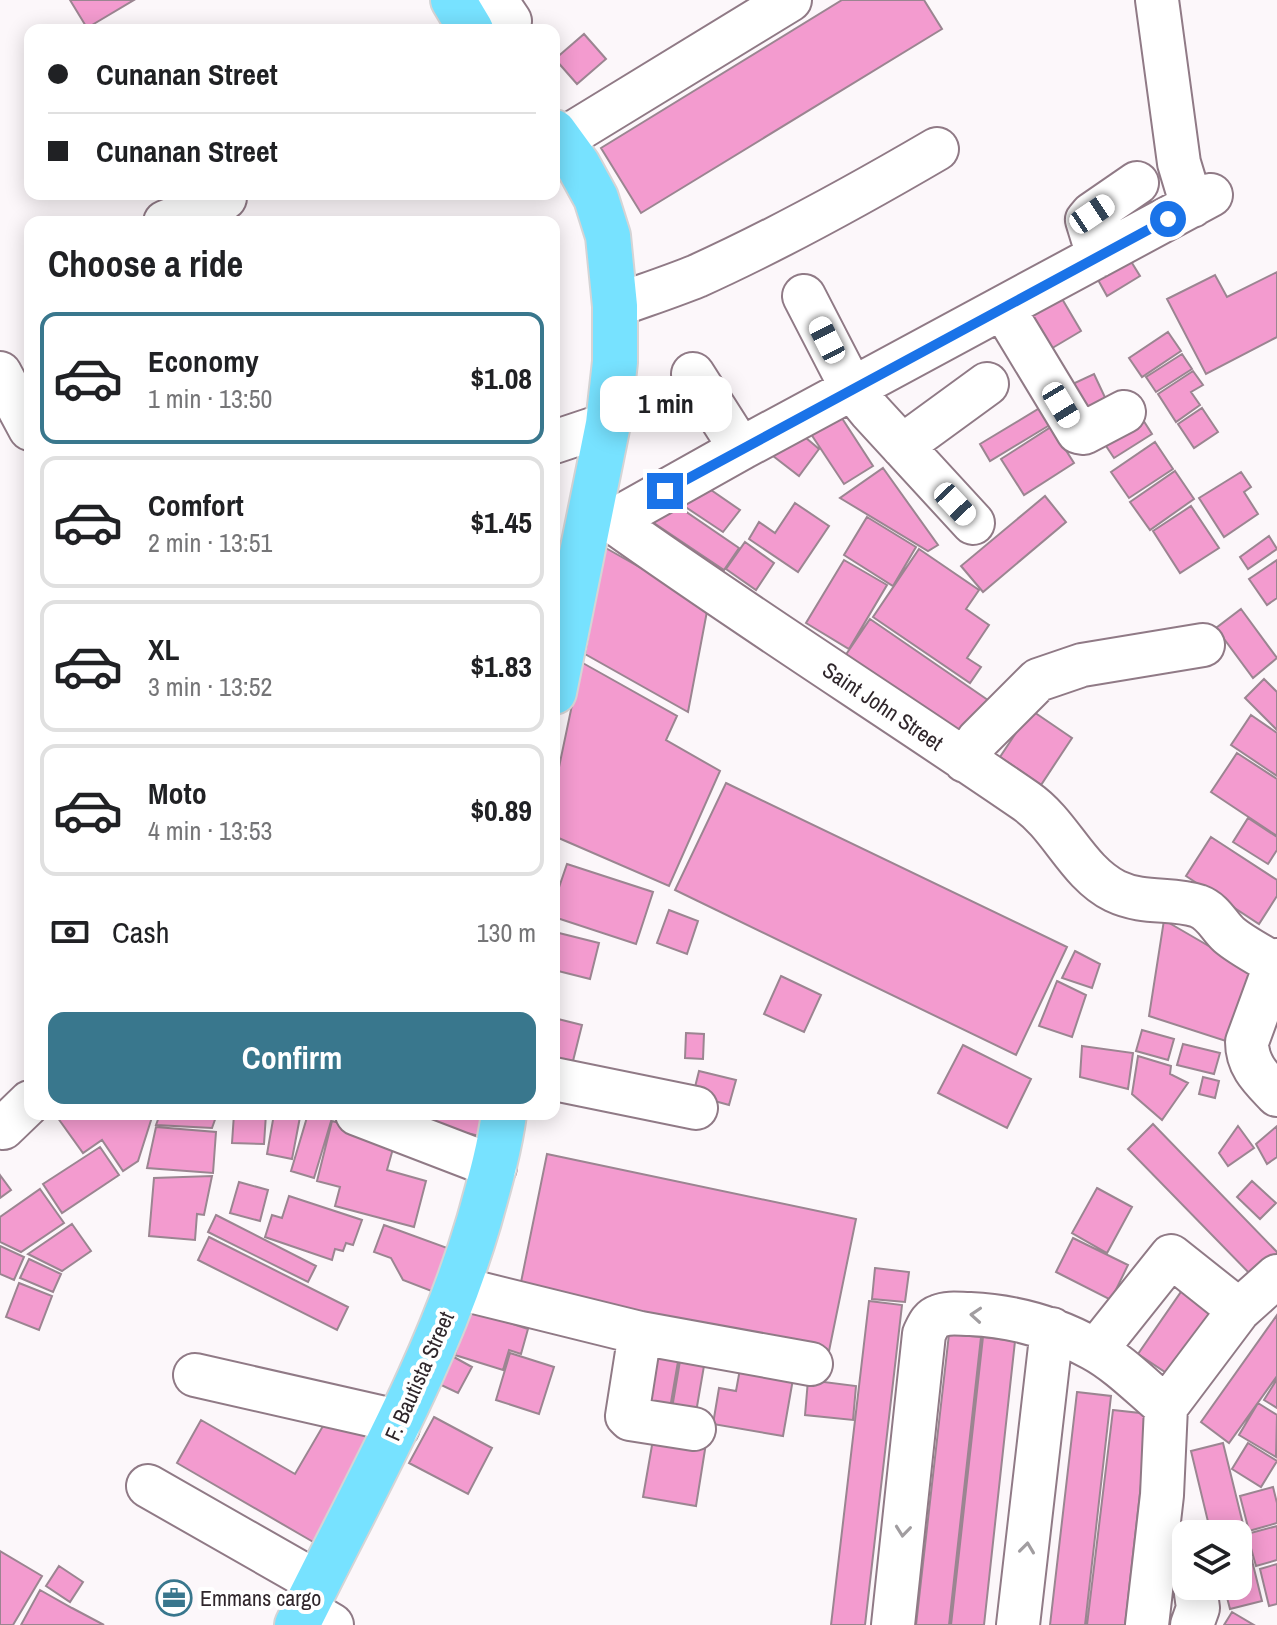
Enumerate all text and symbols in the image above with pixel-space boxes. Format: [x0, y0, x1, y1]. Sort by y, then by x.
text: Cunanan Street [96, 54, 278, 94]
text: Cunanan Street [96, 131, 278, 171]
car [1065, 191, 1119, 237]
route start [1150, 201, 1186, 237]
text: Choose a ride [48, 240, 243, 288]
car [805, 313, 849, 367]
text: Economy [148, 341, 259, 381]
icon: car [52, 342, 124, 414]
text: $1.08 [470, 358, 532, 398]
callout: 1 min [599, 375, 731, 431]
car [1038, 378, 1084, 432]
text: 1 min · 13:50 [148, 381, 272, 416]
text: 1 min [638, 386, 694, 421]
route end [647, 473, 683, 509]
car [930, 478, 980, 530]
text: Comfort [148, 485, 244, 525]
icon: car [52, 486, 124, 558]
text: $1.45 [470, 502, 532, 542]
text: 2 min · 13:51 [148, 525, 272, 560]
text: XL [148, 629, 179, 669]
icon: car [52, 630, 124, 702]
text: $1.83 [470, 646, 532, 686]
street label: Saint John Street [817, 655, 949, 757]
text: 3 min · 13:52 [148, 669, 272, 704]
text: Moto [148, 773, 207, 813]
icon: car [52, 774, 124, 846]
text: $0.89 [470, 790, 532, 830]
text: 4 min · 13:53 [148, 813, 272, 848]
icon: cash [48, 910, 92, 954]
text: Cash [112, 912, 169, 952]
text: 130 m [477, 915, 536, 950]
button: Confirm [48, 1012, 536, 1104]
street label: F. Bautista Street [377, 1307, 461, 1445]
one-way arrow [969, 1307, 982, 1324]
map controls [1172, 1520, 1252, 1600]
button: layers [1172, 1520, 1252, 1600]
one-way arrow [894, 1525, 911, 1538]
one-way arrow [1018, 1541, 1035, 1554]
office icon: Emmans cargo [155, 1579, 193, 1617]
place label: Emmans cargo [200, 1583, 321, 1613]

